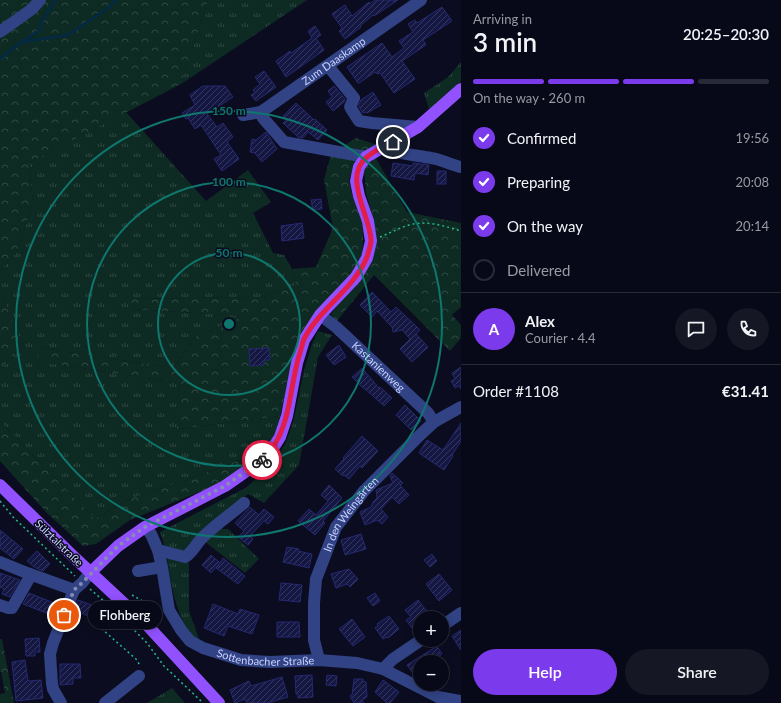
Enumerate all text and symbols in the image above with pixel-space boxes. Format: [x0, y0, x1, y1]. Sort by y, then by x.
text: Arriving in [473, 11, 532, 27]
text: 20:25–20:30 [683, 25, 769, 43]
text: 3 min [473, 26, 537, 58]
street label: Zum Daaskamp [299, 34, 368, 87]
text: On the way · 260 m [473, 90, 585, 106]
text: 150 m [212, 103, 246, 118]
pin [376, 125, 410, 159]
icon: check [473, 127, 495, 149]
text: Confirmed [507, 129, 576, 147]
text: 19:56 [736, 130, 769, 146]
icon: home [382, 131, 404, 153]
icon: check [473, 171, 495, 193]
text: Preparing [507, 173, 570, 191]
text: 100 m [212, 174, 246, 189]
text: 20:08 [736, 174, 769, 190]
icon: check [473, 215, 495, 237]
text: On the way [507, 217, 583, 235]
text: 20:14 [736, 218, 769, 234]
text: 50 m [216, 245, 242, 260]
text: Delivered [507, 261, 570, 279]
button: chat [675, 308, 717, 350]
button: phone [727, 308, 769, 350]
text: Alex [525, 312, 555, 330]
centre of rings [222, 317, 236, 331]
text: A [489, 320, 499, 338]
text: Courier · 4.4 [525, 330, 596, 346]
street label: Kastanienweg [350, 338, 408, 394]
text: Order #1108 [473, 382, 559, 400]
text: €31.41 [722, 382, 769, 400]
courier [242, 440, 282, 480]
icon: bike [251, 449, 273, 471]
street label: In den Weingärten [320, 474, 381, 553]
street label: Sülztalstraße [33, 516, 86, 569]
pin [47, 598, 81, 632]
callout: Flohberg [88, 601, 162, 629]
icon: bag [53, 604, 75, 626]
text: Flohberg [100, 607, 150, 623]
map controls [413, 611, 449, 691]
button: + [413, 611, 449, 647]
street label: Sottenbacher Straße [215, 646, 315, 668]
button: Help [473, 649, 617, 695]
button: Share [625, 649, 769, 695]
button: − [413, 655, 449, 691]

